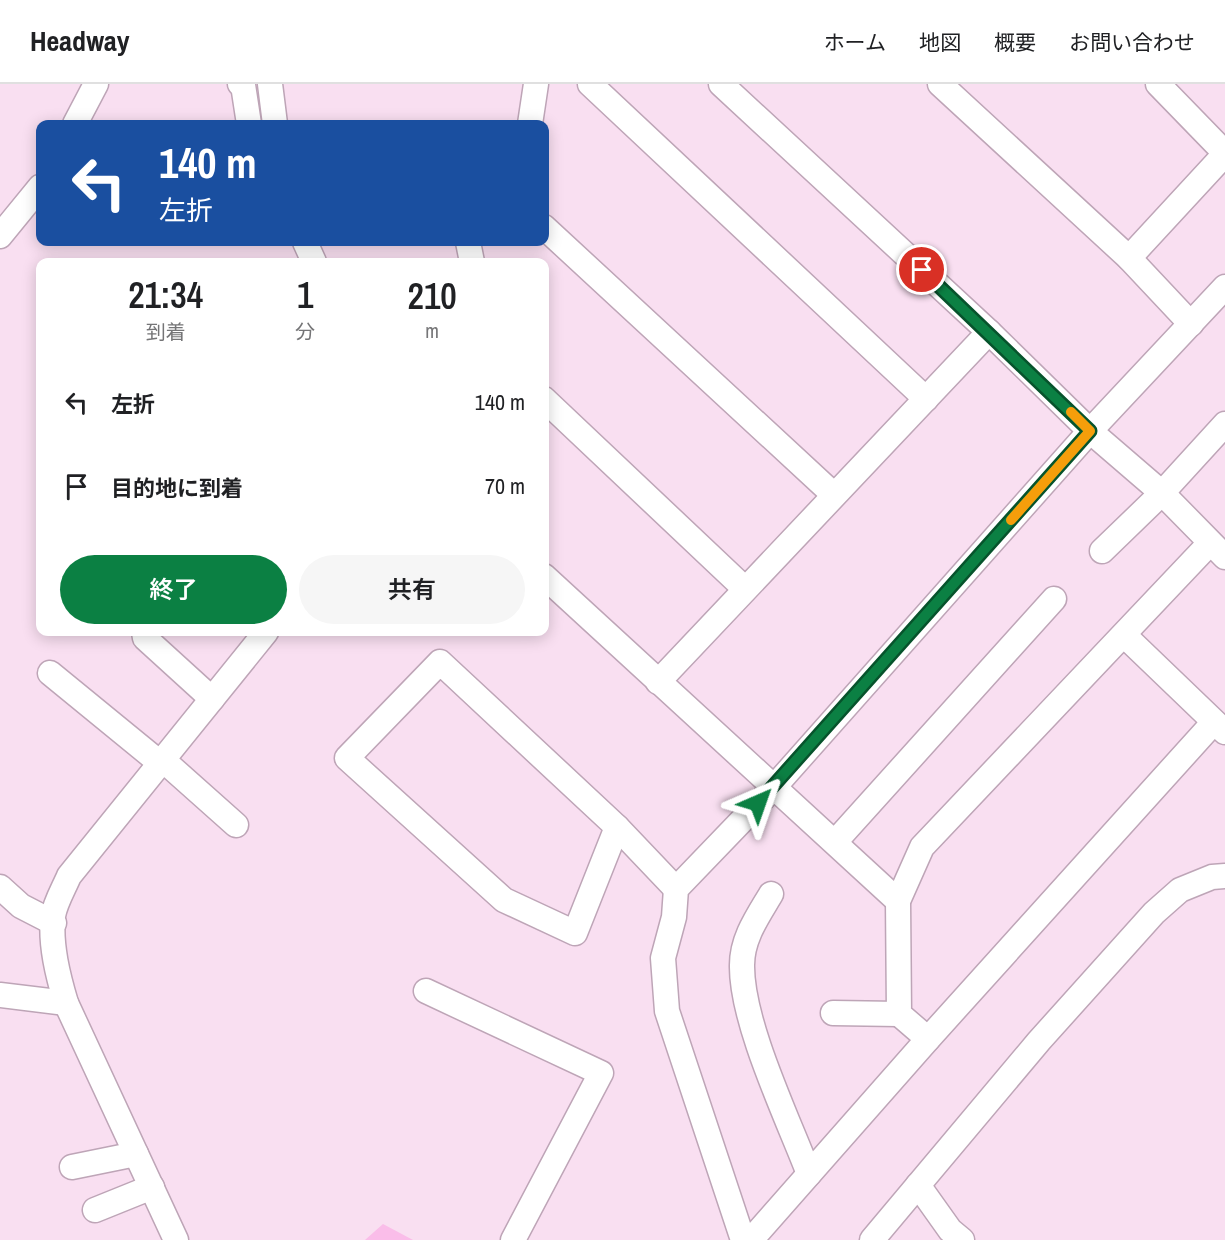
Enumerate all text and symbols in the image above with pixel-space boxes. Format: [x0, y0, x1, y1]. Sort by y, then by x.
text: Headway [30, 22, 130, 60]
text: ホーム [824, 28, 886, 57]
text: 地図 [919, 28, 961, 57]
text: 概要 [994, 28, 1036, 57]
text: お問い合わせ [1069, 28, 1195, 57]
text: 140 m [159, 135, 257, 191]
icon: left [60, 144, 138, 222]
text: 左折 [159, 192, 213, 228]
pin [896, 244, 947, 295]
icon: arrive [905, 253, 938, 286]
text: 21:34 [128, 271, 203, 319]
text: 1 [297, 271, 314, 319]
text: 210 [408, 272, 457, 320]
text: m [425, 317, 439, 344]
text: 到着 [146, 318, 186, 345]
text: 分 [295, 318, 315, 345]
icon: left [60, 386, 93, 419]
text: 140 m [475, 387, 525, 417]
text: 左折 [111, 389, 155, 419]
icon: arrive [60, 470, 93, 503]
text: 70 m [485, 471, 525, 501]
text: 目的地に到着 [111, 473, 243, 503]
button: 終了 [60, 555, 287, 624]
button: 共有 [299, 555, 525, 624]
position arrow [726, 771, 790, 835]

